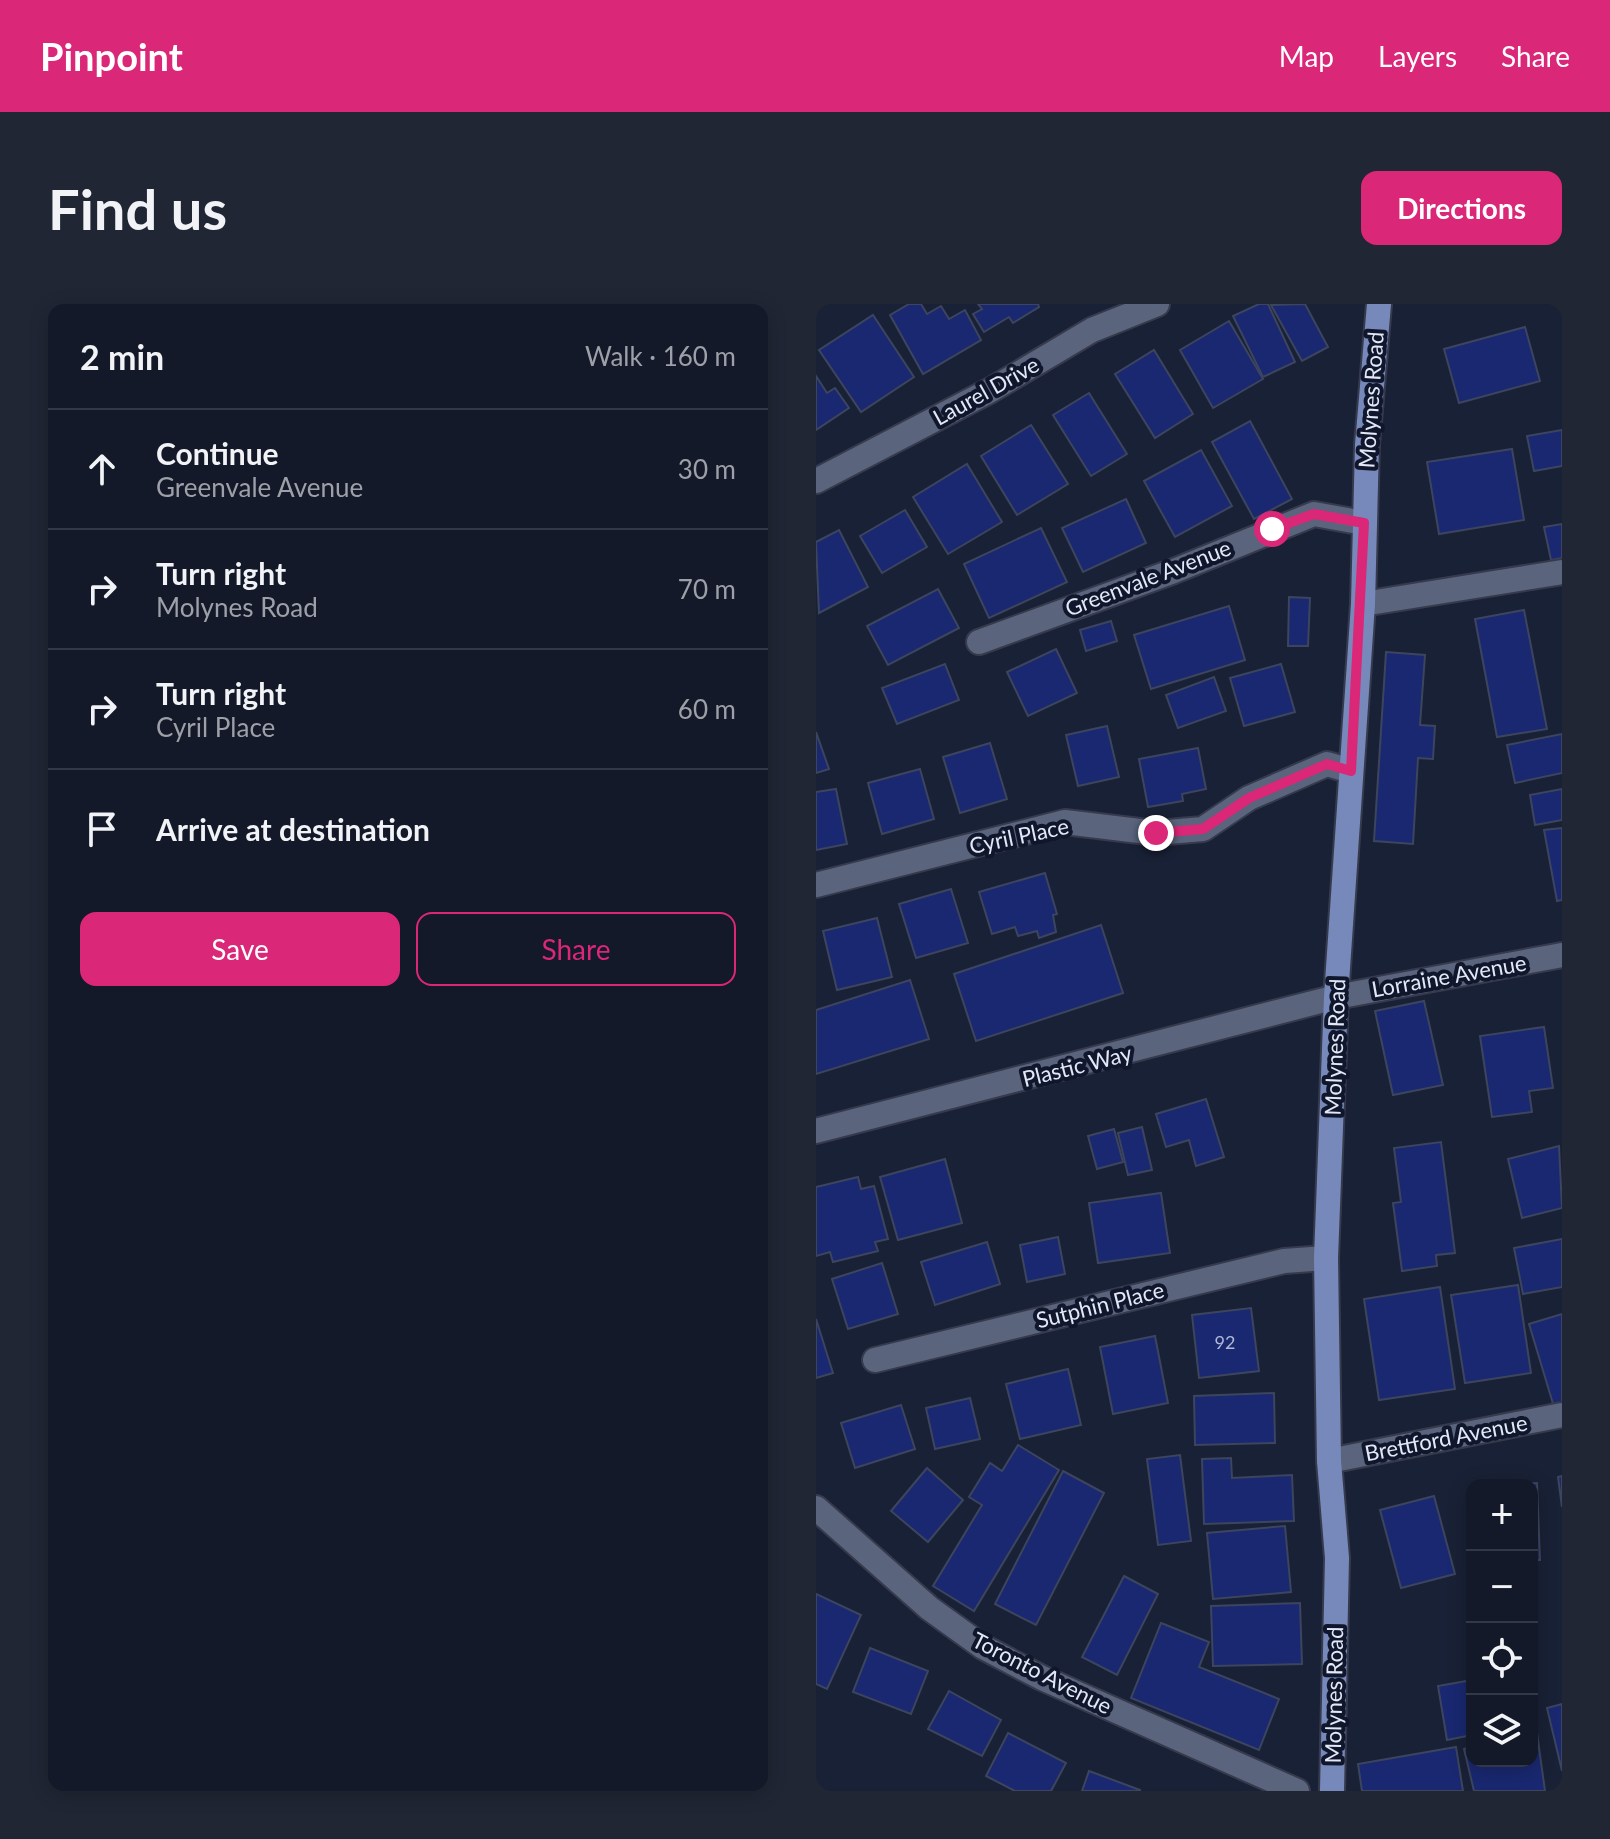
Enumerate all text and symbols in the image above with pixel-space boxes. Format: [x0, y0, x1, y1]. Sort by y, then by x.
text: Pinpoint [40, 33, 183, 79]
text: Map [1279, 39, 1334, 73]
text: Layers [1378, 39, 1457, 73]
text: Share [1501, 39, 1570, 73]
button: Directions [1361, 171, 1562, 245]
text: Find us [48, 175, 227, 242]
street label: Molynes Road [1352, 331, 1389, 469]
text: 2 min [80, 336, 164, 377]
text: Walk · 160 m [585, 340, 736, 372]
street label: Laurel Drive [928, 350, 1043, 431]
text: Continue [156, 435, 279, 471]
icon: ahead [80, 447, 124, 491]
text: 30 m [678, 453, 736, 485]
text: Greenvale Avenue [156, 471, 363, 503]
route start [1254, 511, 1290, 547]
street label: Greenvale Avenue [1061, 534, 1234, 622]
text: Turn right [156, 555, 286, 591]
icon: right [80, 567, 124, 611]
text: 70 m [678, 573, 736, 605]
text: Molynes Road [156, 591, 318, 623]
text: Turn right [156, 675, 286, 711]
icon: right [80, 687, 124, 731]
text: 60 m [678, 693, 736, 725]
text: Cyril Place [156, 711, 275, 743]
icon: arrive [80, 807, 124, 851]
text: Arrive at destination [156, 811, 430, 847]
street label: Cyril Place [967, 812, 1071, 859]
route end [1138, 815, 1174, 851]
button: Save [80, 912, 400, 986]
button: Share [416, 912, 736, 986]
street label: Lorraine Avenue [1369, 949, 1528, 1002]
street label: Molynes Road [1319, 978, 1350, 1116]
street label: Plastic Way [1019, 1039, 1135, 1092]
street label: Sutphin Place [1033, 1276, 1167, 1333]
house number: 92 [1215, 1331, 1235, 1353]
street label: Brettford Avenue [1362, 1409, 1530, 1467]
map controls [1466, 1479, 1538, 1767]
button: + [1466, 1479, 1538, 1551]
button: − [1466, 1551, 1538, 1623]
button: locate [1466, 1623, 1538, 1695]
street label: Toronto Avenue [968, 1626, 1117, 1719]
street label: Molynes Road [1319, 1626, 1348, 1764]
button: layers [1466, 1695, 1538, 1767]

